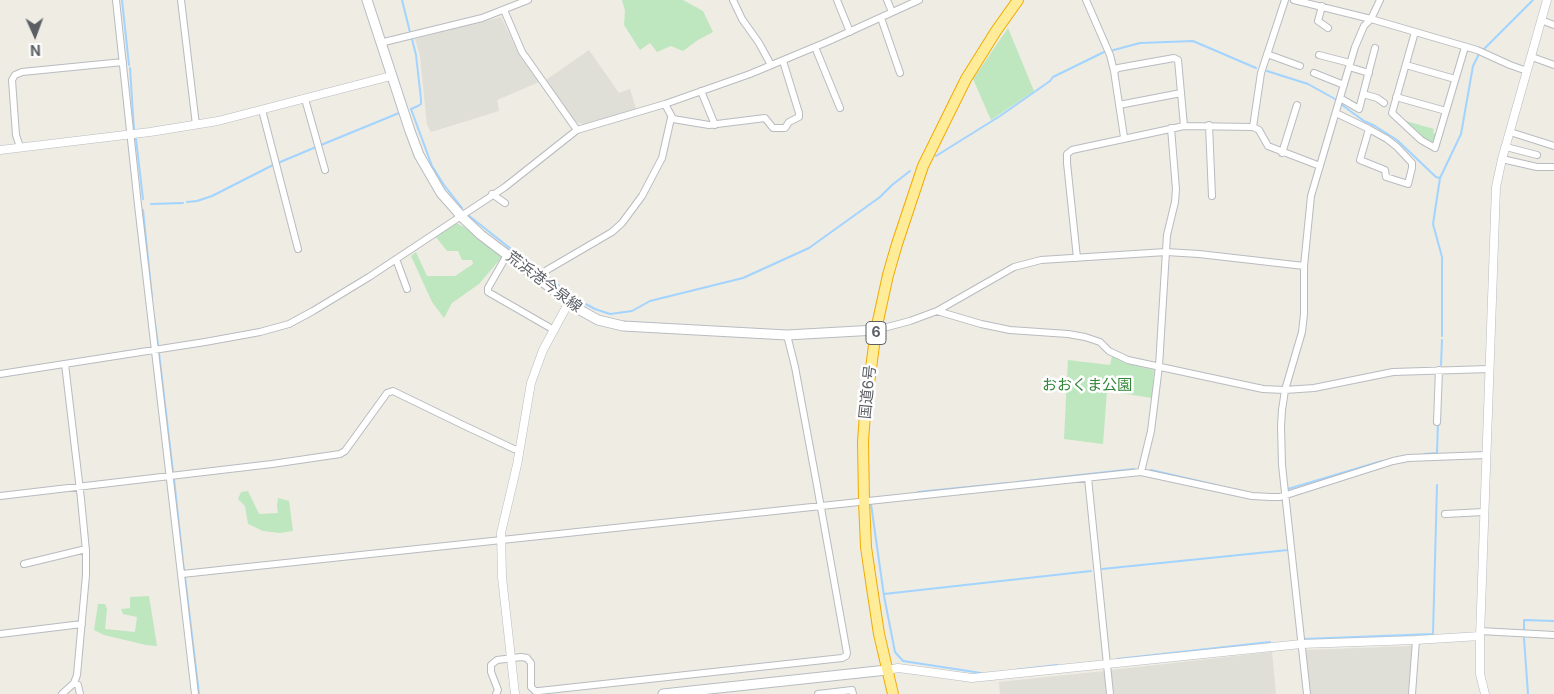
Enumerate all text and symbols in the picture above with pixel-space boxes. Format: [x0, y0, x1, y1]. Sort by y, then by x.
north arrow [10, 10, 60, 60]
text: N [30, 42, 41, 59]
street label: 荒浜港今泉線 [503, 248, 585, 316]
road number: 6 [866, 322, 886, 344]
street label: 国道6号 [856, 364, 880, 420]
park label: おおくま公園 [1042, 376, 1132, 394]

